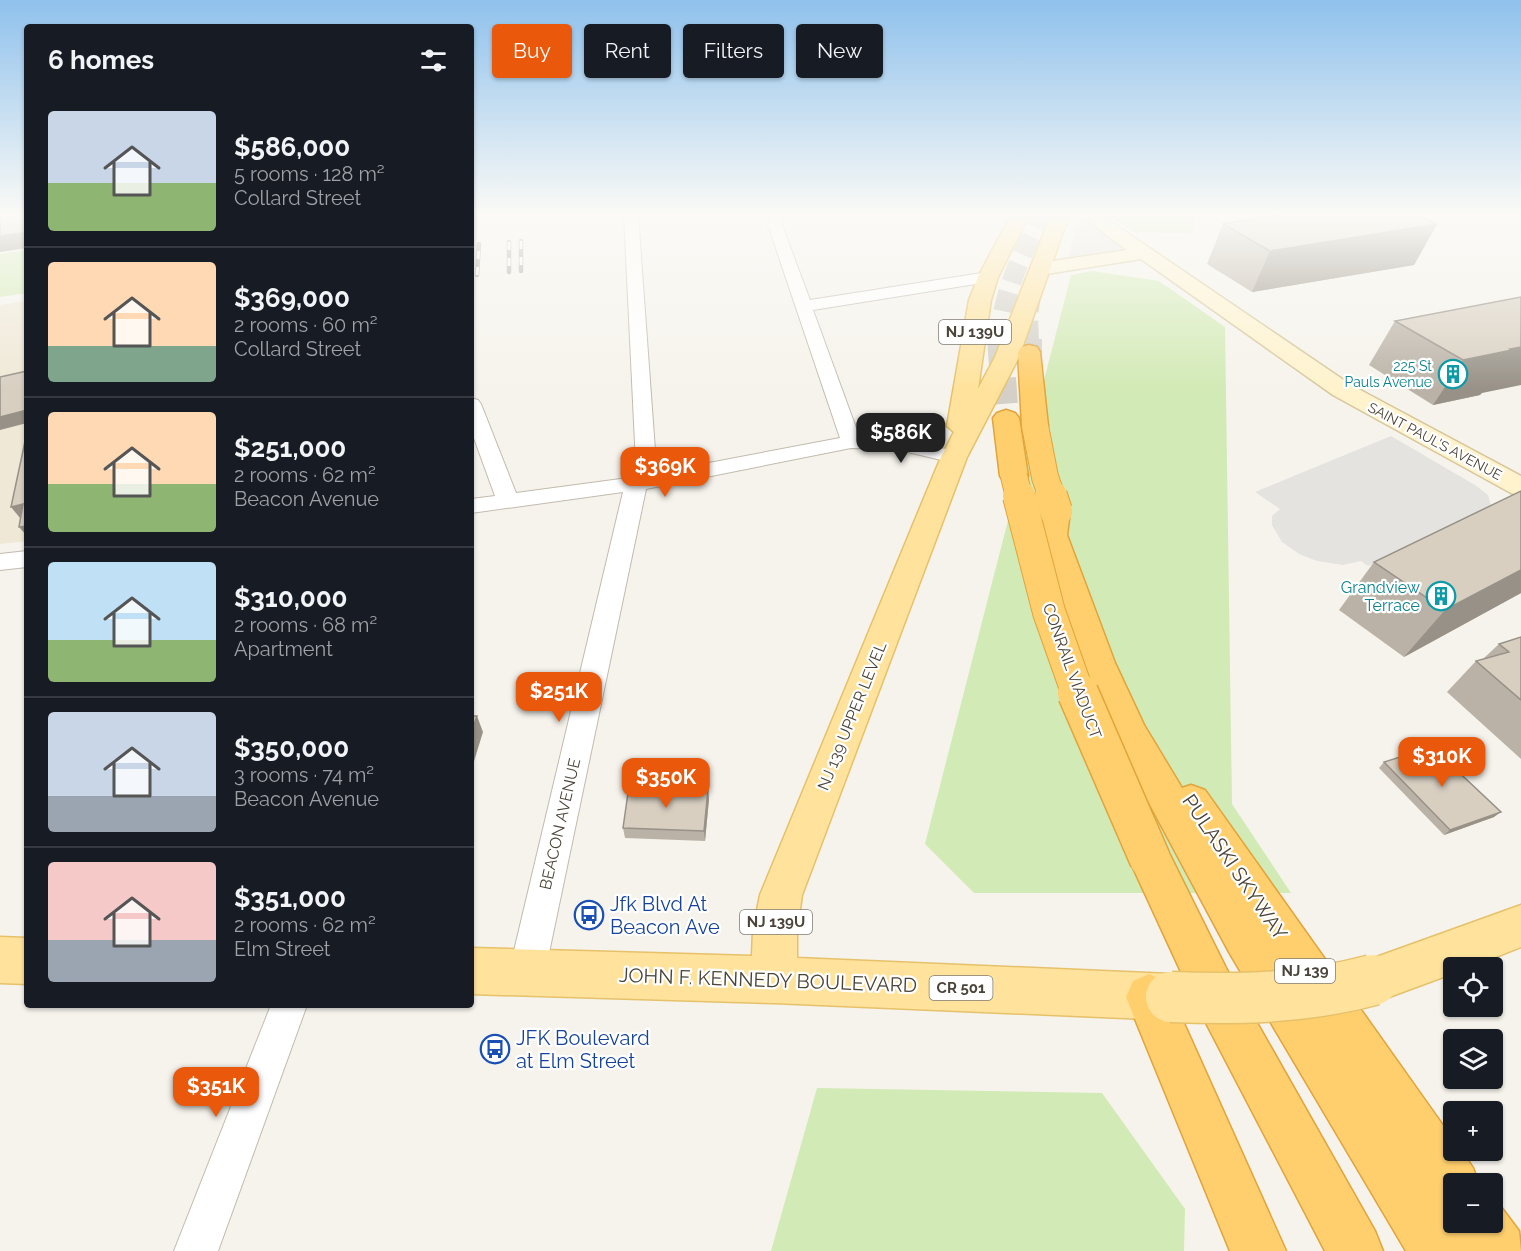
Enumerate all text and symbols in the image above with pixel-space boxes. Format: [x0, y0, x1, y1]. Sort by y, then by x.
chip: Buy [492, 24, 572, 78]
chip: Rent [584, 24, 671, 78]
chip: Filters [683, 24, 784, 78]
chip: New [796, 24, 883, 78]
icon: filters [417, 44, 450, 77]
text: 6 homes [48, 45, 154, 75]
text: $586,000 [234, 132, 350, 162]
icon: home [96, 135, 168, 207]
text: 5 rooms · 128 m² [234, 162, 385, 186]
text: Collard Street [234, 186, 361, 210]
text: $369,000 [234, 283, 350, 313]
icon: home [96, 286, 168, 358]
text: 2 rooms · 60 m² [234, 313, 378, 337]
road number: NJ 139U [939, 320, 1011, 344]
text: Collard Street [234, 337, 361, 361]
place label: 225 St Pauls Avenue [1345, 358, 1432, 390]
building icon: 225 St Pauls Avenue [1437, 358, 1469, 390]
street label: SAINT PAUL'S AVENUE [1365, 399, 1505, 483]
pin: $586K [859, 413, 943, 464]
text: $586K [870, 420, 932, 444]
text: $251,000 [234, 433, 346, 463]
icon: home [96, 436, 168, 508]
pin: $369K [623, 447, 707, 498]
text: $369K [634, 454, 696, 478]
text: 2 rooms · 62 m² [234, 463, 376, 487]
text: Beacon Avenue [234, 487, 379, 511]
place label: Grandview Terrace [1341, 578, 1420, 615]
building icon: Grandview Terrace [1425, 580, 1457, 612]
text: $310,000 [234, 583, 348, 613]
icon: home [96, 586, 168, 658]
street label: CONRAIL VIADUCT [1039, 601, 1105, 742]
text: 2 rooms · 68 m² [234, 613, 377, 637]
text: Apartment [234, 637, 333, 661]
street label: NJ 139 UPPER LEVEL [814, 638, 891, 793]
pin: $251K [517, 672, 601, 723]
text: $251K [530, 679, 588, 703]
text: $350,000 [234, 733, 349, 763]
icon: home [96, 736, 168, 808]
pin: $310K [1400, 737, 1484, 788]
text: $310K [1412, 744, 1472, 768]
street label: BEACON AVENUE [536, 756, 584, 892]
pin: $350K [624, 758, 708, 809]
text: 3 rooms · 74 m² [234, 763, 374, 787]
text: $350K [636, 765, 696, 789]
text: Beacon Avenue [234, 787, 379, 811]
street label: PULASKI SKYWAY [1177, 790, 1293, 944]
text: $351,000 [234, 883, 346, 913]
icon: home [96, 886, 168, 958]
place label: Jfk Blvd At Beacon Ave [610, 892, 720, 939]
bus stop icon: Jfk Blvd At Beacon Ave [573, 899, 605, 931]
road number: NJ 139U [740, 910, 812, 934]
text: 2 rooms · 62 m² [234, 913, 376, 937]
text: Elm Street [234, 937, 331, 961]
map controls [1443, 957, 1503, 1233]
button: locate [1443, 957, 1503, 1017]
road number: NJ 139 [1275, 959, 1335, 983]
street label: JOHN F. KENNEDY BOULEVARD [619, 963, 917, 997]
road number: CR 501 [930, 976, 992, 1000]
place label: JFK Boulevard at Elm Street [516, 1026, 650, 1073]
button: layers [1443, 1029, 1503, 1089]
bus stop icon: JFK Boulevard at Elm Street [479, 1033, 511, 1065]
pin: $351K [174, 1067, 258, 1118]
text: $351K [187, 1074, 245, 1098]
button: + [1443, 1101, 1503, 1161]
button: − [1443, 1173, 1503, 1233]

